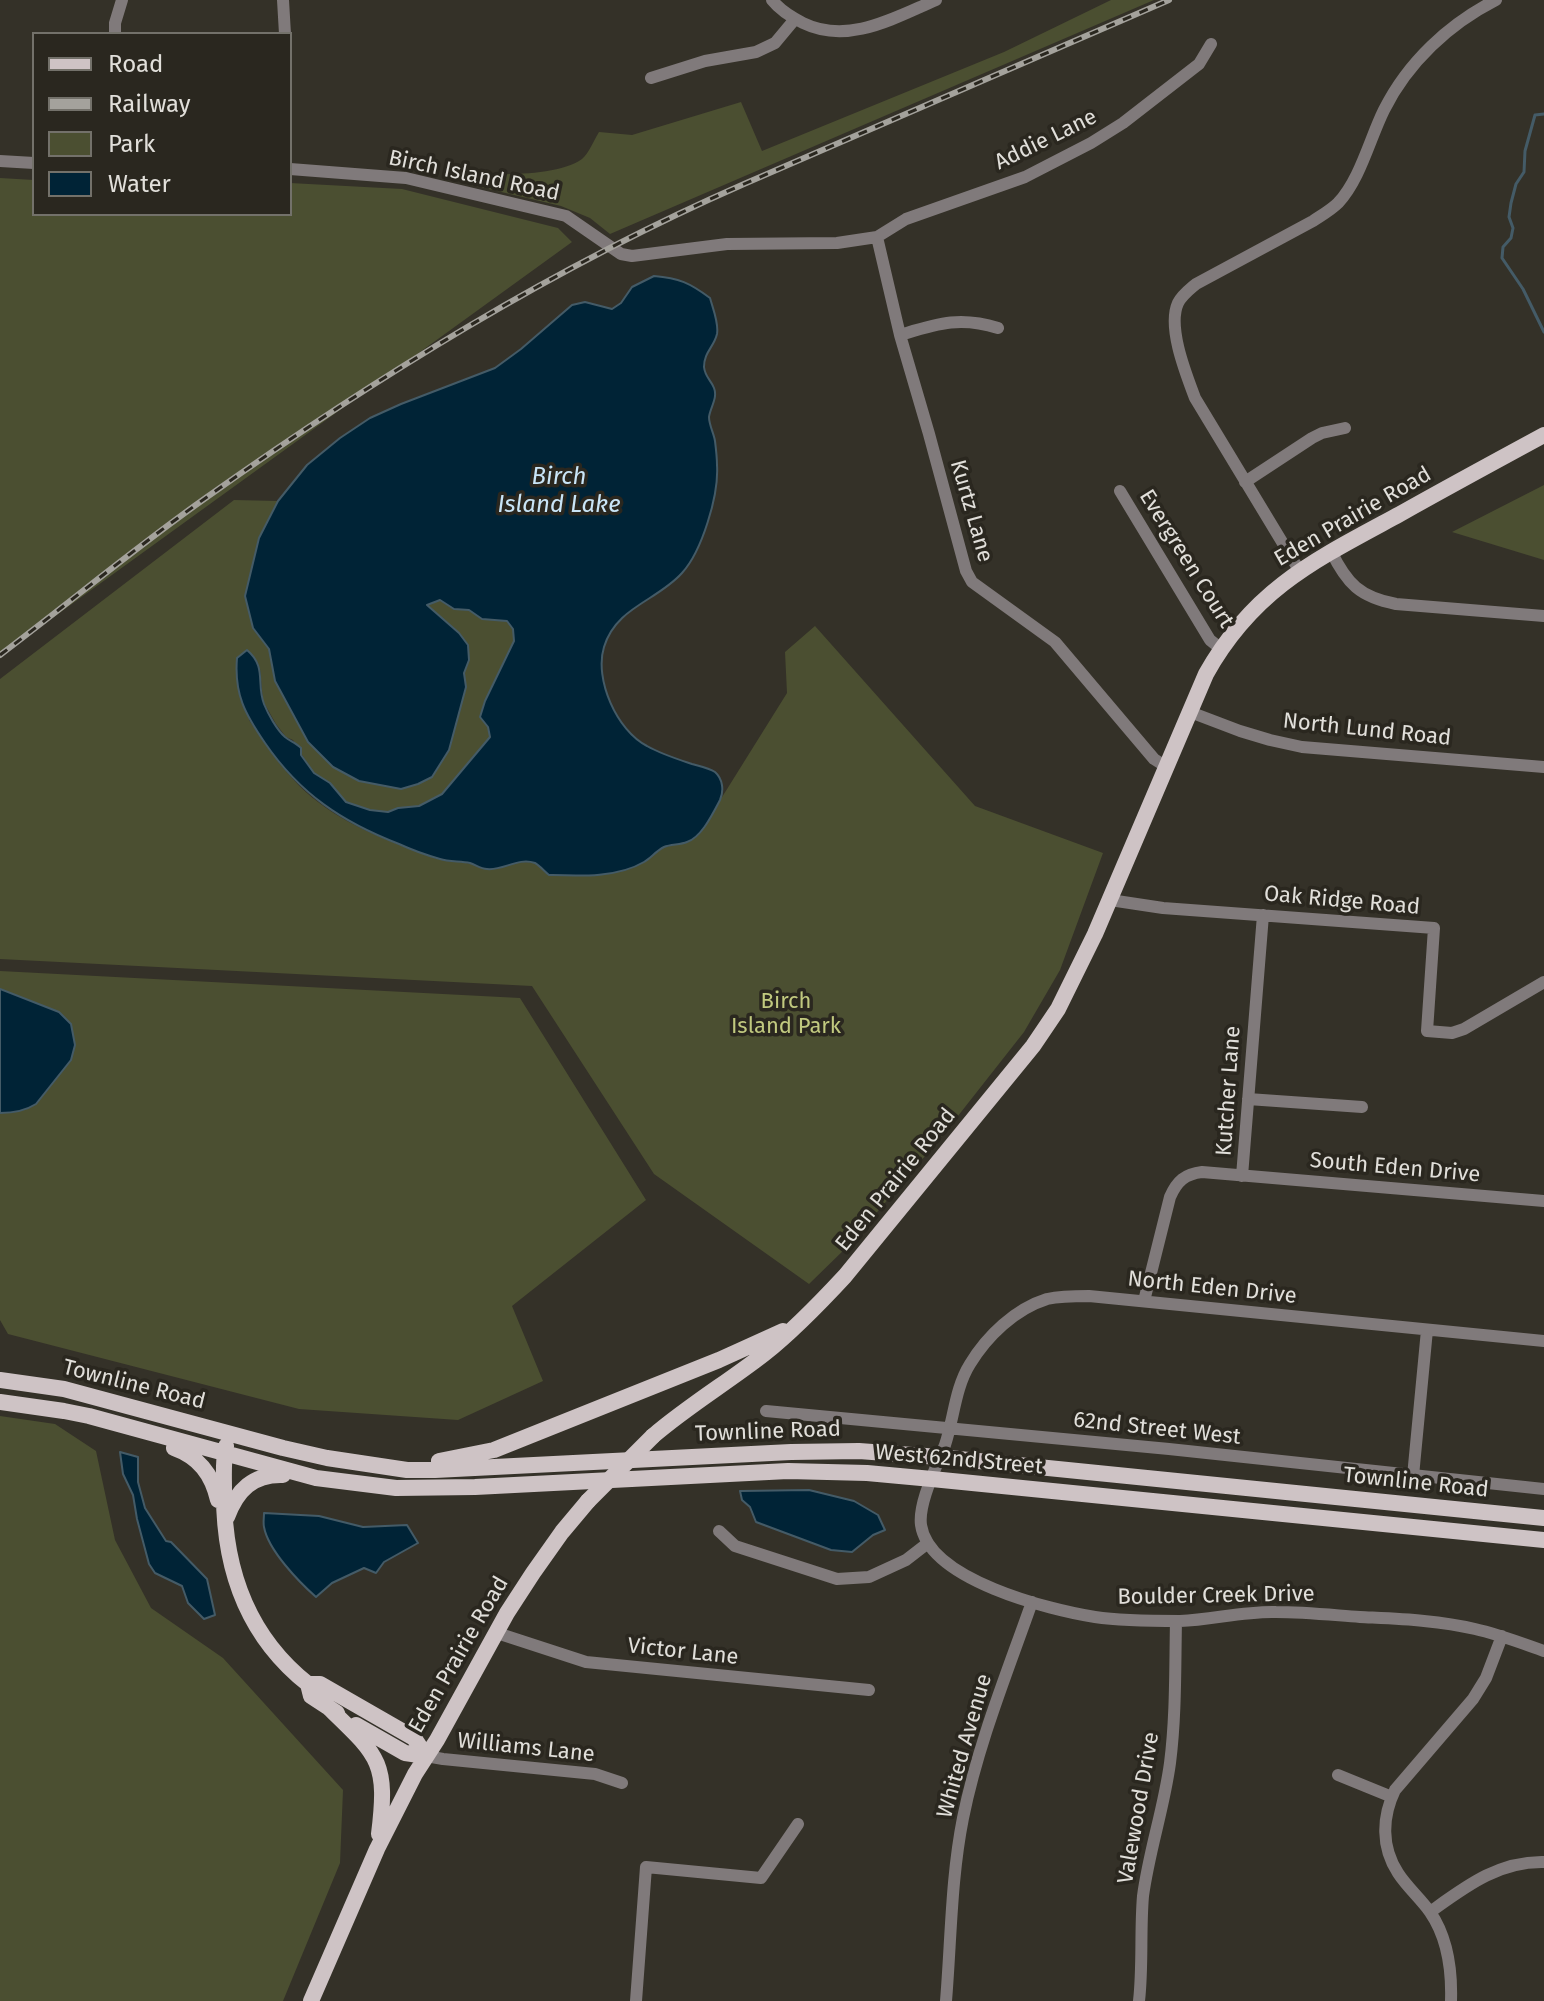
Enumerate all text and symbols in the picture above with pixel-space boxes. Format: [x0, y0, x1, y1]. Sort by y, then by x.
legend [32, 32, 292, 216]
text: Road [108, 50, 163, 78]
text: Railway [108, 90, 191, 118]
street label: Addie Lane [991, 104, 1101, 176]
text: Park [108, 130, 155, 158]
street label: Birch Island Road [386, 145, 562, 207]
text: Water [108, 170, 171, 198]
street label: Kurtz Lane [944, 457, 998, 565]
street label: Eden Prairie Road [1270, 461, 1436, 573]
water label: Birch Island Lake [497, 463, 621, 519]
street label: Evergreen Court [1133, 485, 1239, 633]
street label: North Lund Road [1282, 708, 1452, 752]
street label: Oak Ridge Road [1263, 881, 1421, 921]
park label: Birch Island Park [731, 989, 841, 1040]
street label: Kutcher Lane [1211, 1025, 1247, 1157]
street label: Eden Prairie Road [830, 1103, 962, 1257]
street label: South Eden Drive [1309, 1147, 1481, 1189]
street label: North Eden Drive [1126, 1266, 1298, 1310]
street label: Townline Road [60, 1355, 208, 1415]
street label: 62nd Street West [1072, 1407, 1242, 1451]
street label: Townline Road [695, 1416, 841, 1448]
street label: West 62nd Street [874, 1440, 1044, 1480]
street label: Townline Road [1342, 1462, 1490, 1504]
street label: Eden Prairie Road [403, 1572, 515, 1738]
street label: Boulder Creek Drive [1117, 1581, 1315, 1611]
street label: Victor Lane [626, 1633, 740, 1671]
street label: Whited Avenue [932, 1671, 998, 1821]
street label: Williams Lane [456, 1728, 596, 1768]
street label: Valewood Drive [1113, 1730, 1165, 1886]

